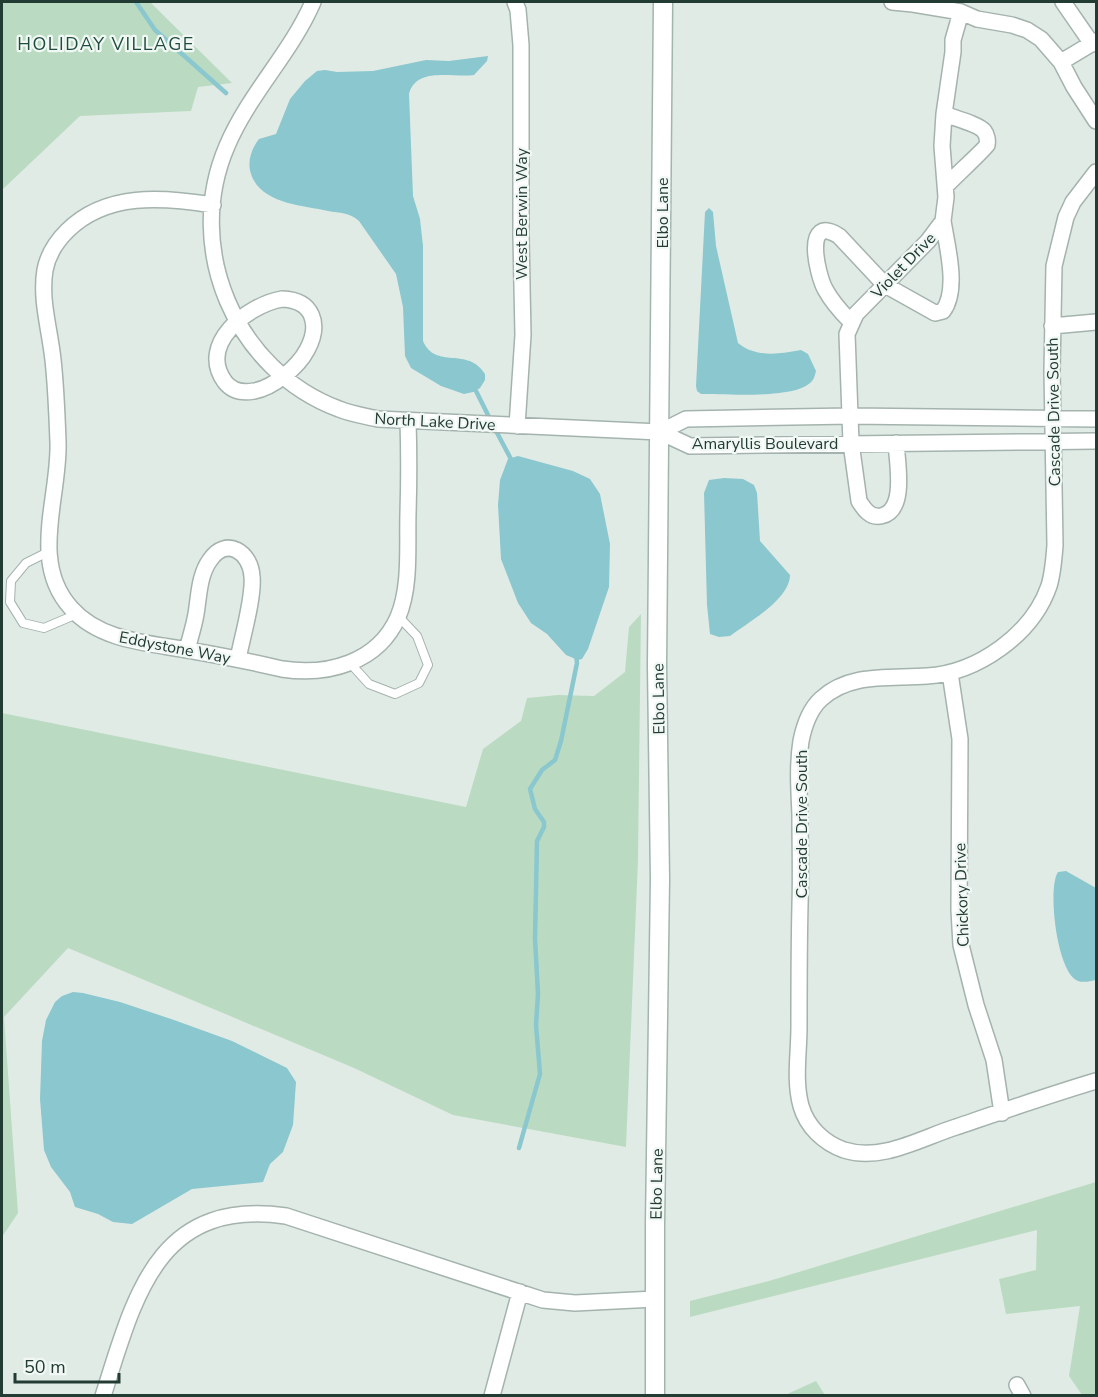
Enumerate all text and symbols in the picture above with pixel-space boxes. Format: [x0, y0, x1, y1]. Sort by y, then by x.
district label: HOLIDAY VILLAGE [17, 32, 195, 56]
street label: West Berwin Way [511, 147, 533, 280]
street label: Elbo Lane [652, 177, 674, 249]
street label: Violet Drive [866, 228, 941, 304]
street label: Cascade Drive South [1042, 337, 1066, 487]
street label: North Lake Drive [374, 408, 496, 436]
street label: Amaryllis Boulevard [692, 433, 838, 455]
street label: Eddystone Way [117, 626, 233, 670]
street label: Elbo Lane [647, 663, 671, 735]
street label: Cascade Drive South [791, 750, 813, 898]
street label: Chickory Drive [949, 843, 975, 947]
street label: Elbo Lane [645, 1148, 669, 1220]
scale bar [15, 1346, 118, 1384]
text: 50 m [24, 1355, 66, 1379]

